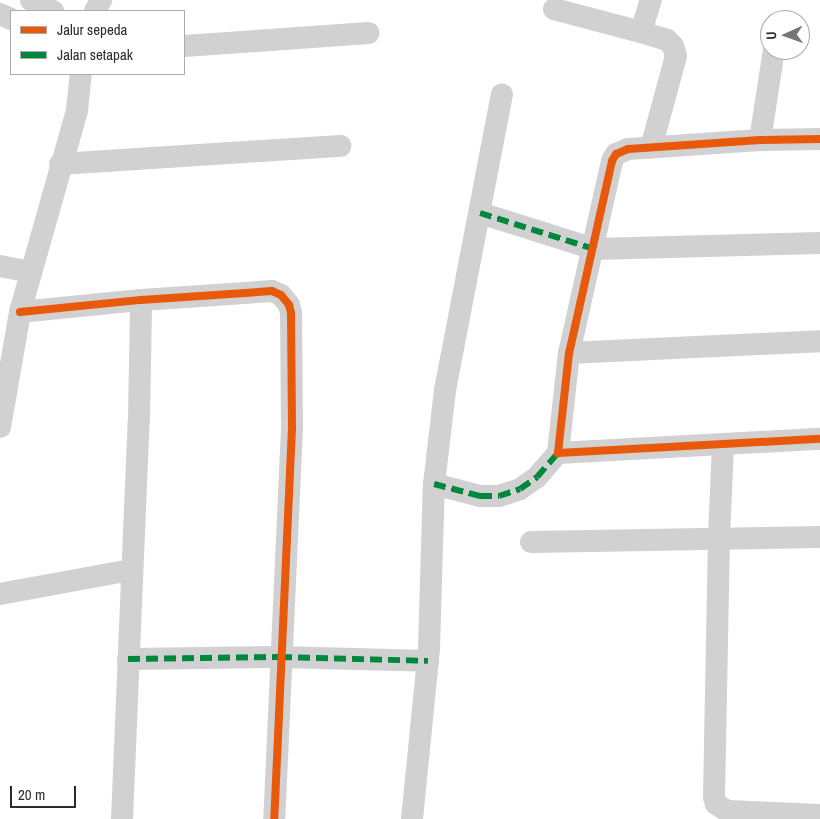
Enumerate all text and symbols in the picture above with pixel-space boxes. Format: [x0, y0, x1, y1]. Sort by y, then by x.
legend [10, 10, 185, 75]
north arrow [760, 10, 810, 60]
text: Jalur sepeda [57, 19, 127, 40]
text: U [762, 31, 780, 40]
text: Jalan setapak [57, 44, 133, 65]
scale bar [12, 776, 79, 808]
text: 20 m [18, 784, 45, 805]

